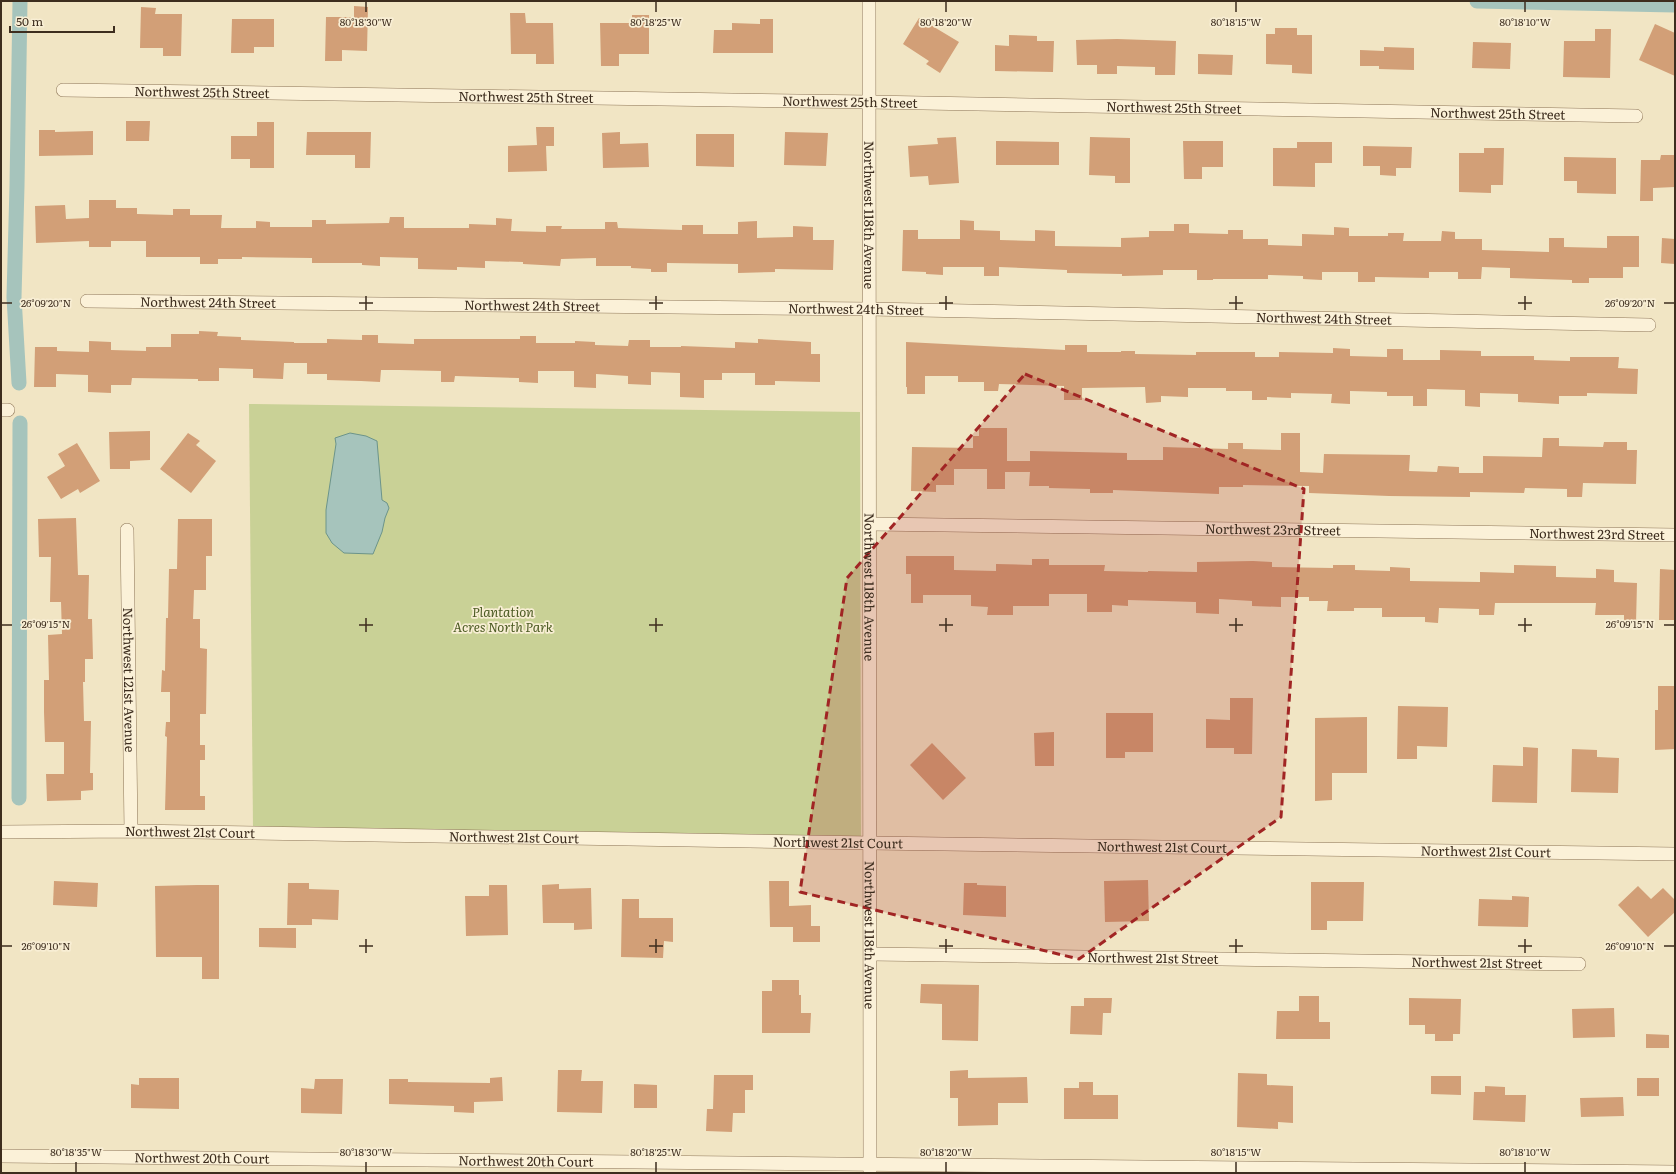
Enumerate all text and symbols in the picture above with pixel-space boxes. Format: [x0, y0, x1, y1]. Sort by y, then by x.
scale bar [10, 8, 114, 34]
text: 50 m [16, 12, 43, 30]
text: 80°18'30"W [340, 14, 392, 29]
text: 80°18'25"W [630, 14, 682, 29]
text: 80°18'20"W [920, 14, 972, 29]
text: 80°18'15"W [1211, 14, 1261, 29]
text: 80°18'10"W [1499, 14, 1551, 29]
street label: Northwest 25th Street [134, 81, 271, 102]
street label: Northwest 25th Street [458, 86, 595, 107]
street label: Northwest 25th Street [782, 91, 919, 112]
street label: Northwest 25th Street [1106, 96, 1242, 118]
street label: Northwest 25th Street [1430, 102, 1566, 124]
street label: Northwest 118th Avenue [860, 141, 879, 289]
street label: Northwest 24th Street [140, 292, 277, 312]
text: 26°09'20"N [21, 295, 71, 310]
street label: Northwest 24th Street [464, 295, 601, 315]
text: 26°09'20"N [1605, 295, 1655, 310]
street label: Northwest 24th Street [788, 298, 925, 319]
street label: Northwest 24th Street [1256, 307, 1393, 329]
street label: Northwest 118th Avenue [860, 513, 880, 661]
street label: Northwest 23rd Street [1205, 519, 1342, 539]
street label: Northwest 23rd Street [1529, 523, 1666, 544]
park label: Plantation Acres North Park [453, 602, 554, 636]
street label: Northwest 121st Avenue [119, 607, 140, 753]
text: 26°09'15"N [22, 616, 70, 631]
text: 26°09'15"N [1606, 616, 1654, 631]
street label: Northwest 21st Court [125, 821, 256, 842]
street label: Northwest 21st Court [449, 826, 580, 847]
street label: Northwest 21st Court [773, 831, 904, 852]
street label: Northwest 21st Court [1097, 836, 1228, 857]
street label: Northwest 21st Court [1421, 841, 1552, 861]
street label: Northwest 118th Avenue [861, 861, 880, 1009]
text: 26°09'10"N [21, 938, 71, 953]
text: 26°09'10"N [1605, 938, 1655, 953]
street label: Northwest 21st Street [1087, 947, 1219, 968]
street label: Northwest 21st Street [1411, 952, 1543, 972]
text: 80°18'35"W [50, 1144, 102, 1159]
text: 80°18'30"W [340, 1144, 392, 1159]
text: 80°18'25"W [630, 1144, 682, 1159]
text: 80°18'20"W [920, 1144, 972, 1159]
text: 80°18'15"W [1211, 1144, 1261, 1159]
text: 80°18'10"W [1499, 1144, 1551, 1159]
street label: Northwest 20th Court [134, 1147, 271, 1168]
street label: Northwest 20th Court [458, 1150, 594, 1171]

